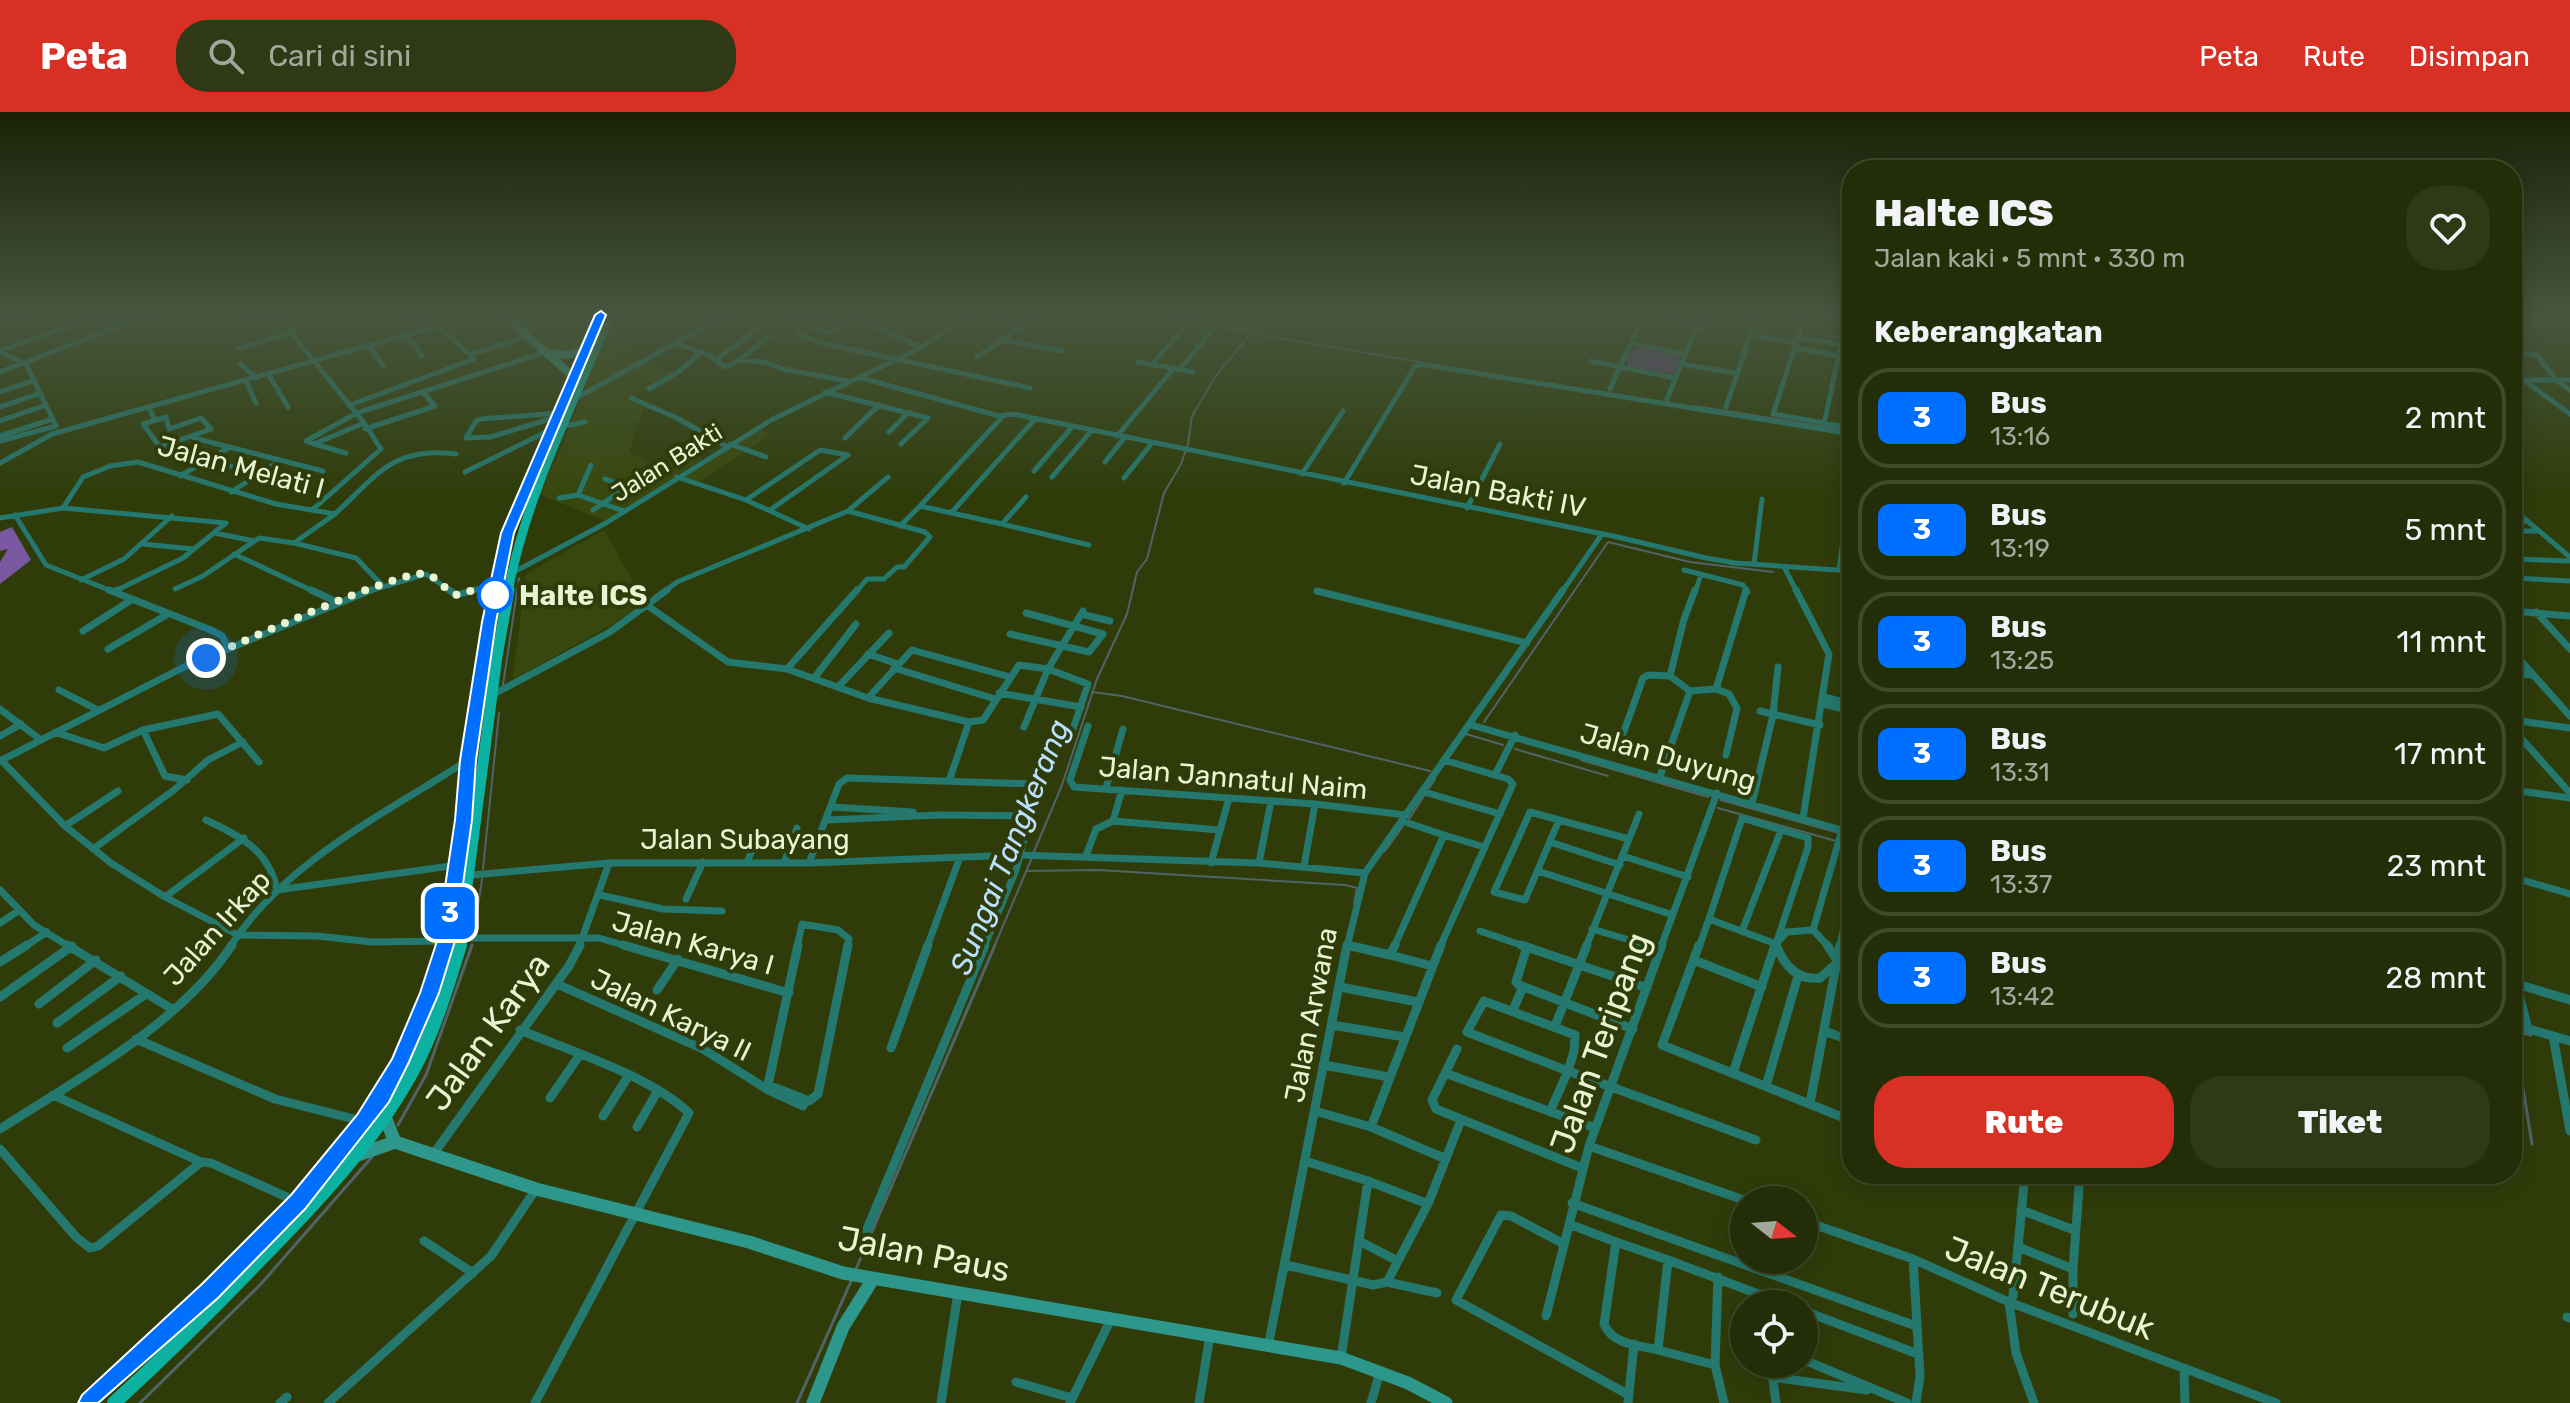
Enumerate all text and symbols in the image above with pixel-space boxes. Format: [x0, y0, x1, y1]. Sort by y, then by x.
search box [176, 20, 736, 92]
text: Peta [40, 33, 128, 79]
icon: search [204, 34, 248, 78]
text: Cari di sini [268, 38, 411, 74]
text: Peta [2199, 40, 2259, 73]
text: Rute [2303, 40, 2365, 73]
text: Disimpan [2409, 40, 2530, 73]
button: heart [2406, 186, 2490, 270]
text: Halte ICS [1874, 190, 2053, 236]
text: Jalan kaki · 5 mnt · 330 m [1874, 243, 2185, 274]
text: Keberangkatan [1874, 314, 2103, 350]
text: Bus [1990, 385, 2047, 421]
text: 2 mnt [2405, 400, 2486, 436]
text: 3 [1913, 401, 1931, 434]
street label: Jalan Bakti [607, 418, 727, 508]
text: 13:16 [1990, 421, 2050, 452]
street label: Jalan Melati I [154, 429, 328, 505]
street label: Jalan Bakti IV [1407, 458, 1589, 524]
text: Bus [1990, 497, 2047, 533]
text: 5 mnt [2404, 512, 2486, 548]
text: 3 [1913, 513, 1931, 546]
text: 13:19 [1990, 533, 2050, 564]
marker: Halte ICS [478, 578, 512, 612]
place label: Halte ICS [519, 579, 647, 612]
text: Bus [1990, 609, 2047, 645]
text: 11 mnt [2397, 624, 2486, 660]
text: 3 [1913, 625, 1931, 658]
your location [186, 638, 226, 678]
text: 13:25 [1990, 645, 2054, 676]
water label: Sungai Tangkerang [942, 714, 1078, 980]
street label: Jalan Duyung [1576, 716, 1760, 798]
text: Bus [1990, 721, 2047, 757]
text: 17 mnt [2394, 736, 2486, 772]
text: 3 [1913, 737, 1931, 770]
street label: Jalan Jannatul Naim [1097, 750, 1369, 806]
text: 13:31 [1990, 757, 2050, 788]
street label: Jalan Subayang [640, 823, 850, 856]
text: Bus [1990, 833, 2047, 869]
text: 23 mnt [2387, 848, 2486, 884]
text: 3 [1913, 849, 1931, 882]
street label: Jalan Irkap [157, 864, 277, 992]
text: 13:37 [1990, 869, 2052, 900]
line badge: 3 [424, 887, 476, 939]
text: 3 [441, 896, 459, 929]
street label: Jalan Karya I [608, 904, 778, 982]
street label: Jalan Arwana [1278, 925, 1344, 1105]
street label: Jalan Teripang [1541, 927, 1659, 1159]
street label: Jalan Karya [417, 945, 559, 1119]
text: Bus [1990, 945, 2047, 981]
text: 28 mnt [2386, 960, 2486, 996]
text: 3 [1913, 961, 1931, 994]
street label: Jalan Karya II [585, 962, 757, 1068]
text: 13:42 [1990, 981, 2055, 1012]
button: Rute [1874, 1076, 2174, 1168]
button: Tiket [2190, 1076, 2490, 1168]
north arrow [1730, 1186, 1818, 1274]
map controls [1730, 1186, 1818, 1378]
street label: Jalan Paus [835, 1217, 1013, 1291]
street label: Jalan Terubuk [1939, 1227, 2161, 1349]
button: locate [1730, 1290, 1818, 1378]

